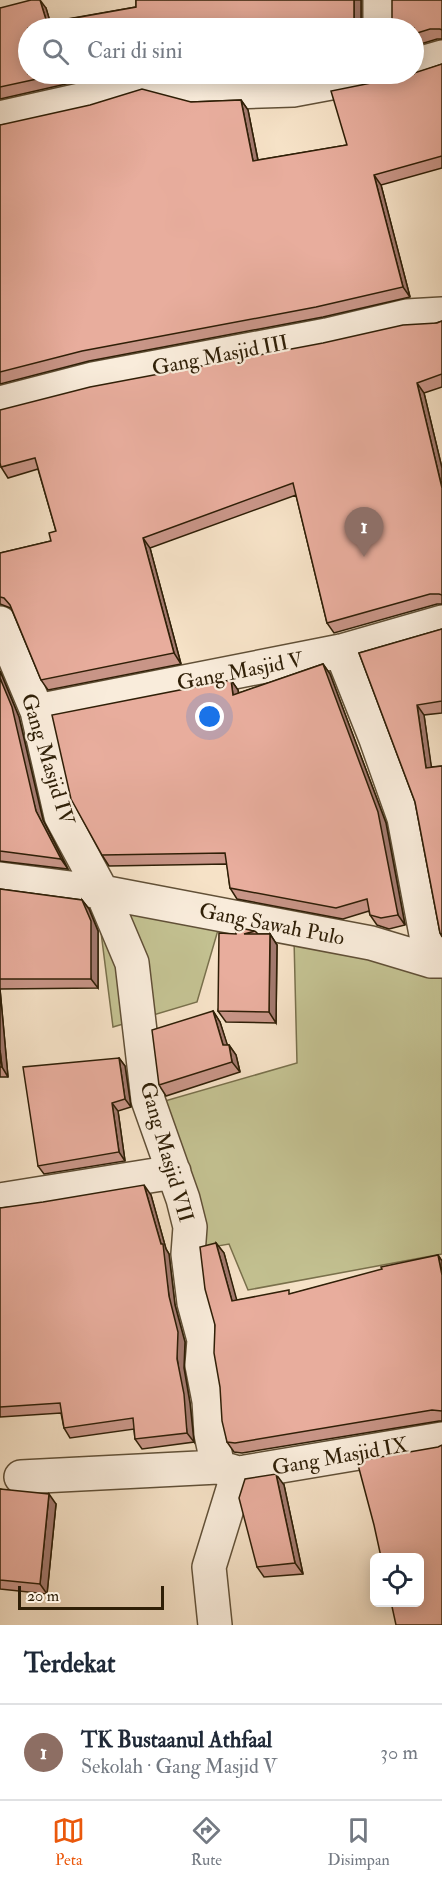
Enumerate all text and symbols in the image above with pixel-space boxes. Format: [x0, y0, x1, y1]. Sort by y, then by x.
search box [18, 18, 424, 84]
icon: search [39, 35, 72, 68]
text: Cari di sini [87, 37, 183, 65]
street label: Gang Masjid III [150, 329, 291, 382]
pin: 1 [344, 508, 384, 557]
street label: Gang Masjid V [175, 646, 307, 697]
street label: Gang Masjid IV [15, 690, 81, 829]
your location [195, 702, 224, 731]
street label: Gang Sawah Pulo [197, 897, 347, 952]
street label: Gang Masjid VII [134, 1079, 199, 1225]
street label: Gang Masjid IX [270, 1431, 410, 1482]
map controls [370, 1553, 424, 1607]
button: locate [370, 1553, 424, 1607]
scale bar [18, 1583, 164, 1610]
text: 20 m [27, 1586, 59, 1606]
text: Terdekat [24, 1648, 115, 1680]
text: TK Bustaanul Athfaal [81, 1726, 272, 1754]
text: 1 [40, 1740, 47, 1765]
text: 30 m [380, 1740, 418, 1765]
text: Sekolah · Gang Masjid V [81, 1754, 277, 1779]
tab: Peta [52, 1814, 85, 1870]
tab: Rute [190, 1814, 223, 1870]
tab: Disimpan [327, 1814, 390, 1870]

